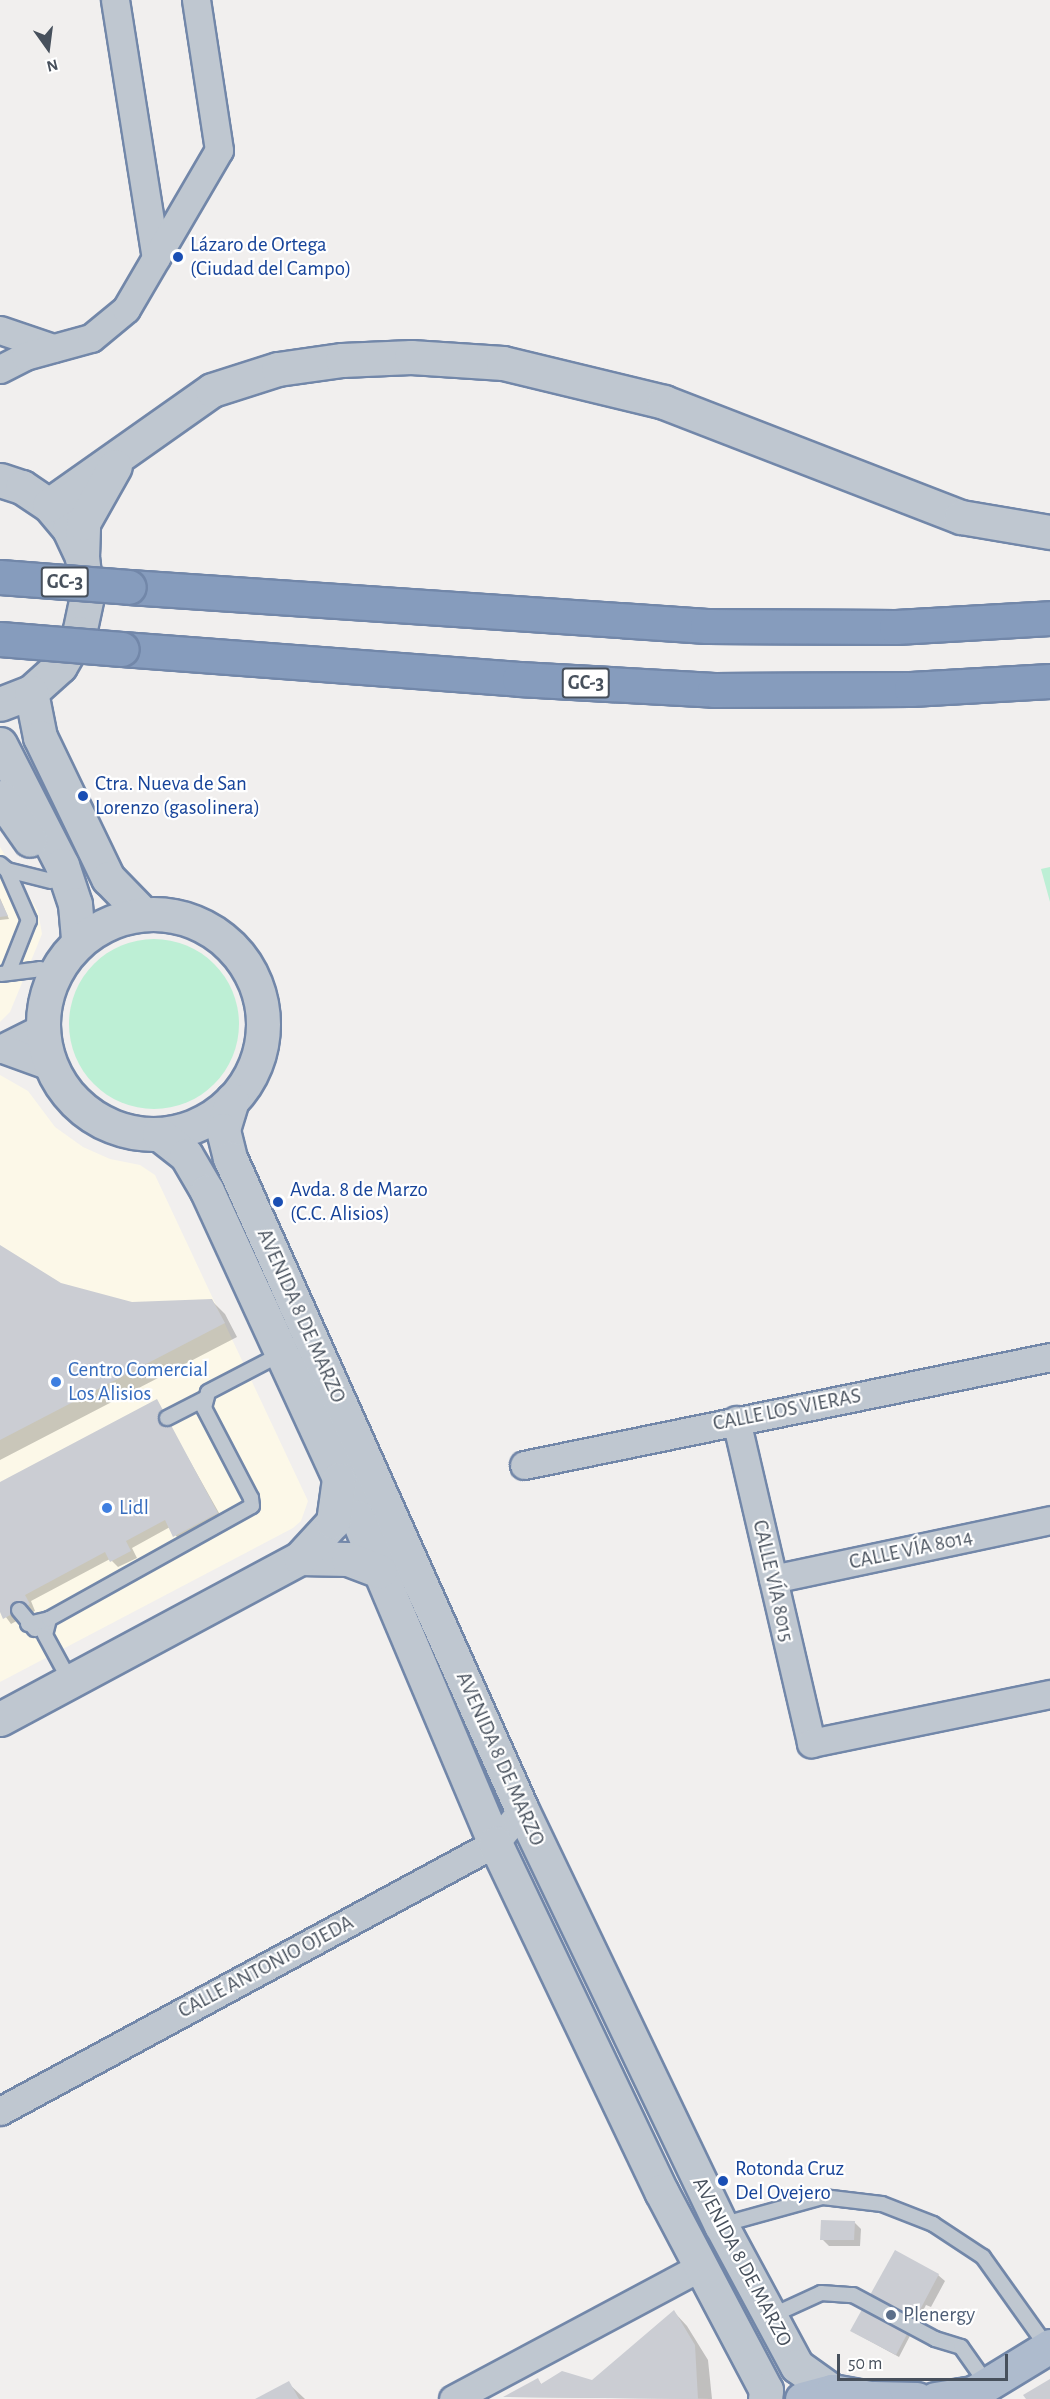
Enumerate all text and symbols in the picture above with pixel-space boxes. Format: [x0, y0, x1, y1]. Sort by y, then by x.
north arrow [18, 18, 78, 78]
text: N [45, 56, 60, 75]
place label: Lázaro de Ortega (Ciudad del Campo) [190, 232, 351, 282]
marker: Lázaro de Ortega (Ciudad del Campo) [171, 250, 185, 264]
road number: GC-3 [40, 565, 90, 599]
road number: GC-3 [560, 666, 612, 700]
place label: Ctra. Nueva de San Lorenzo (gasolinera) [95, 771, 260, 821]
marker: Ctra. Nueva de San Lorenzo (gasolinera) [76, 789, 90, 803]
place label: Avda. 8 de Marzo (C.C. Alisios) [290, 1177, 428, 1227]
marker: Avda. 8 de Marzo (C.C. Alisios) [271, 1195, 285, 1209]
street label: AVENIDA 8 DE MARZO [251, 1225, 351, 1407]
place label: Centro Comercial Los Alisios [68, 1357, 208, 1407]
marker: Centro Comercial Los Alisios [49, 1375, 63, 1389]
street label: CALLE LOS VIERAS [711, 1383, 863, 1437]
place label: Lidl [119, 1495, 149, 1521]
marker: Lidl [100, 1501, 114, 1515]
street label: CALLE VÍA 8015 [747, 1518, 799, 1644]
street label: CALLE VÍA 8014 [847, 1525, 975, 1575]
street label: AVENIDA 8 DE MARZO [450, 1668, 550, 1850]
street label: CALLE ANTONIO OJEDA [174, 1910, 358, 2024]
place label: Rotonda Cruz Del Ovejero [735, 2156, 844, 2206]
street label: AVENIDA 8 DE MARZO [687, 2173, 797, 2351]
marker: Rotonda Cruz Del Ovejero [716, 2174, 730, 2188]
place label: Plenergy [903, 2302, 975, 2328]
marker: Plenergy [884, 2308, 898, 2322]
scale bar [840, 2342, 1011, 2380]
text: 50 m [848, 2355, 882, 2373]

